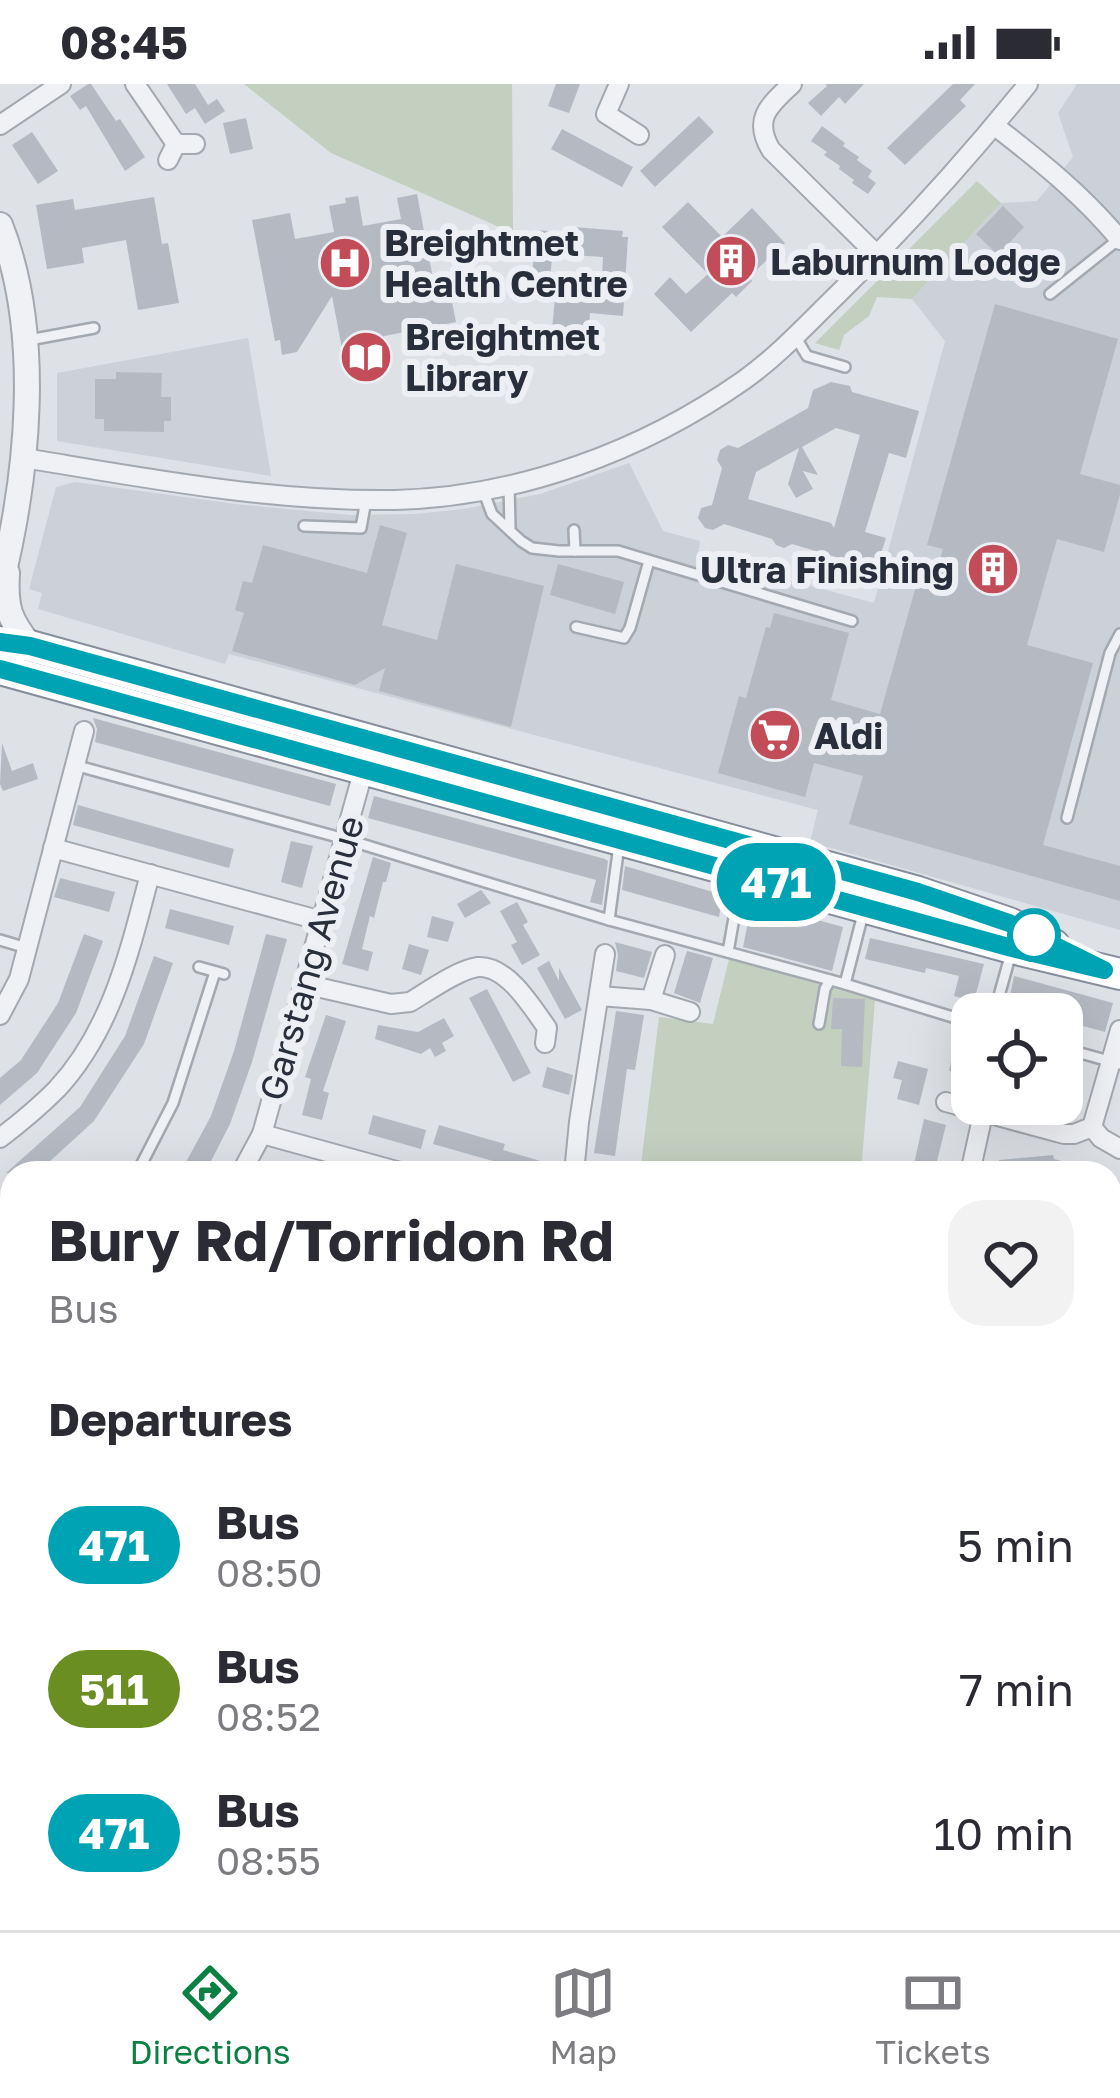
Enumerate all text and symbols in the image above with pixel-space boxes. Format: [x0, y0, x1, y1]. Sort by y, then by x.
text: 08:45 [60, 15, 188, 69]
place label: Breightmet Health Centre [384, 221, 628, 305]
building icon: Laburnum Lodge [703, 233, 759, 289]
hospital icon: Breightmet Health Centre [317, 235, 373, 291]
place label: Laburnum Lodge [770, 240, 1061, 283]
place label: Breightmet Library [405, 315, 600, 399]
library icon: Breightmet Library [338, 329, 394, 385]
building icon: Ultra Finishing [965, 541, 1021, 597]
place label: Ultra Finishing [700, 548, 954, 591]
supermarket icon: Aldi [747, 707, 803, 763]
place label: Aldi [814, 714, 883, 757]
street label: Garstang Avenue [250, 811, 372, 1105]
line badge: 471 [707, 843, 845, 921]
text: 471 [741, 857, 811, 907]
unlabelled marker [1009, 910, 1059, 960]
map controls [951, 993, 1083, 1125]
button: locate [951, 993, 1083, 1125]
button: heart [948, 1200, 1074, 1326]
text: Bury Rd/Torridon Rd [48, 1205, 614, 1274]
text: Bus [48, 1285, 118, 1332]
text: Departures [48, 1392, 292, 1446]
text: Bus [216, 1495, 300, 1549]
text: 5 min [957, 1518, 1074, 1572]
text: 471 [79, 1520, 149, 1570]
text: 08:50 [216, 1549, 322, 1596]
text: Bus [216, 1639, 300, 1693]
text: 7 min [959, 1662, 1074, 1716]
text: 511 [80, 1664, 148, 1714]
text: 08:52 [216, 1693, 321, 1740]
text: Bus [216, 1783, 300, 1837]
text: 10 min [933, 1806, 1074, 1860]
text: 471 [79, 1808, 149, 1858]
text: 08:55 [216, 1837, 321, 1884]
tab: Directions [129, 1960, 291, 2071]
tab: Map [549, 1960, 617, 2071]
tab: Tickets [875, 1960, 991, 2071]

